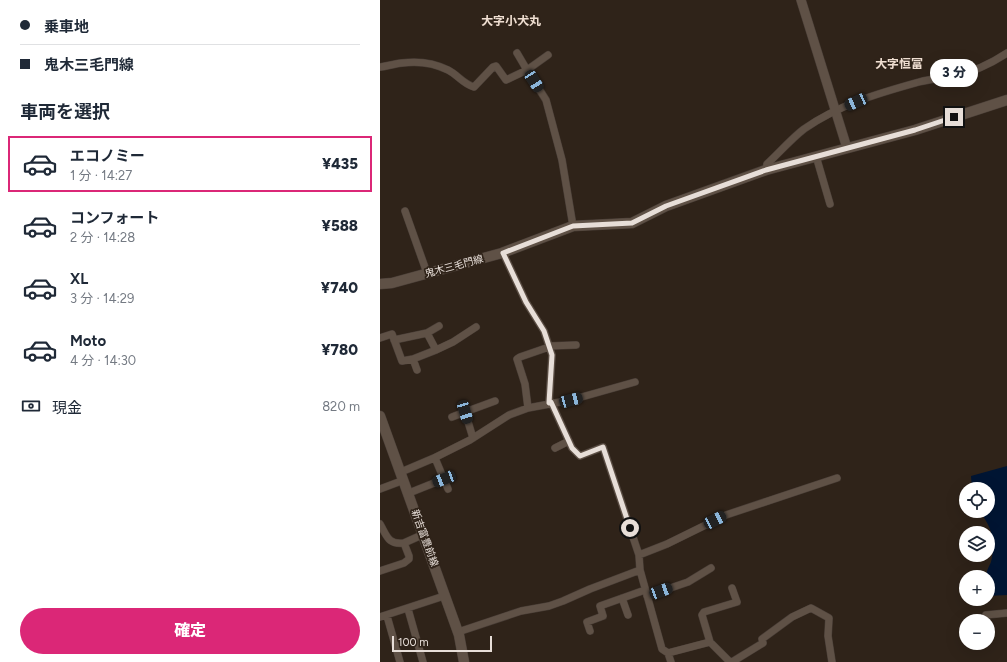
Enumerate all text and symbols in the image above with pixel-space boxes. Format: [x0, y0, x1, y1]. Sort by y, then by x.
district label: 大字小犬丸 [481, 14, 541, 28]
text: 乗車地 [44, 18, 89, 36]
text: 鬼木三毛門線 [44, 56, 134, 74]
district label: 大字恒富 [875, 57, 923, 71]
callout: 3 分 [930, 59, 978, 87]
text: 3 分 [942, 65, 966, 80]
car [522, 68, 546, 94]
car [843, 92, 869, 112]
text: 車両を選択 [20, 101, 110, 123]
route end [945, 108, 963, 126]
icon: car [22, 146, 58, 182]
text: エコノミー [70, 147, 145, 165]
text: ¥435 [322, 155, 358, 173]
text: 1 分 · 14:27 [70, 168, 132, 183]
icon: car [22, 208, 58, 244]
text: コンフォート [70, 209, 160, 227]
text: ¥588 [322, 217, 358, 235]
text: 2 分 · 14:28 [70, 230, 135, 245]
street label: 鬼木三毛門線 [423, 252, 485, 280]
icon: car [22, 270, 58, 306]
text: XL [70, 270, 88, 288]
text: ¥740 [321, 279, 358, 297]
text: 3 分 · 14:29 [70, 291, 134, 306]
icon: car [22, 332, 58, 368]
text: Moto [70, 332, 106, 350]
text: ¥780 [321, 341, 358, 359]
text: 4 分 · 14:30 [70, 353, 136, 368]
car [558, 391, 584, 409]
icon: cash [20, 395, 42, 417]
text: 現金 [52, 399, 82, 417]
text: 820 m [322, 399, 360, 414]
car [456, 399, 474, 425]
car [431, 469, 457, 489]
map controls [959, 482, 995, 650]
button: locate [959, 482, 995, 518]
street label: 新吉富豊前線 [409, 508, 441, 568]
car [702, 509, 728, 531]
route start [621, 519, 639, 537]
button: layers [959, 526, 995, 562]
button: + [959, 570, 995, 606]
car [648, 581, 674, 601]
button: 確定 [20, 608, 360, 654]
button: − [959, 614, 995, 650]
scale bar [392, 634, 492, 653]
text: 100 m [398, 636, 429, 649]

